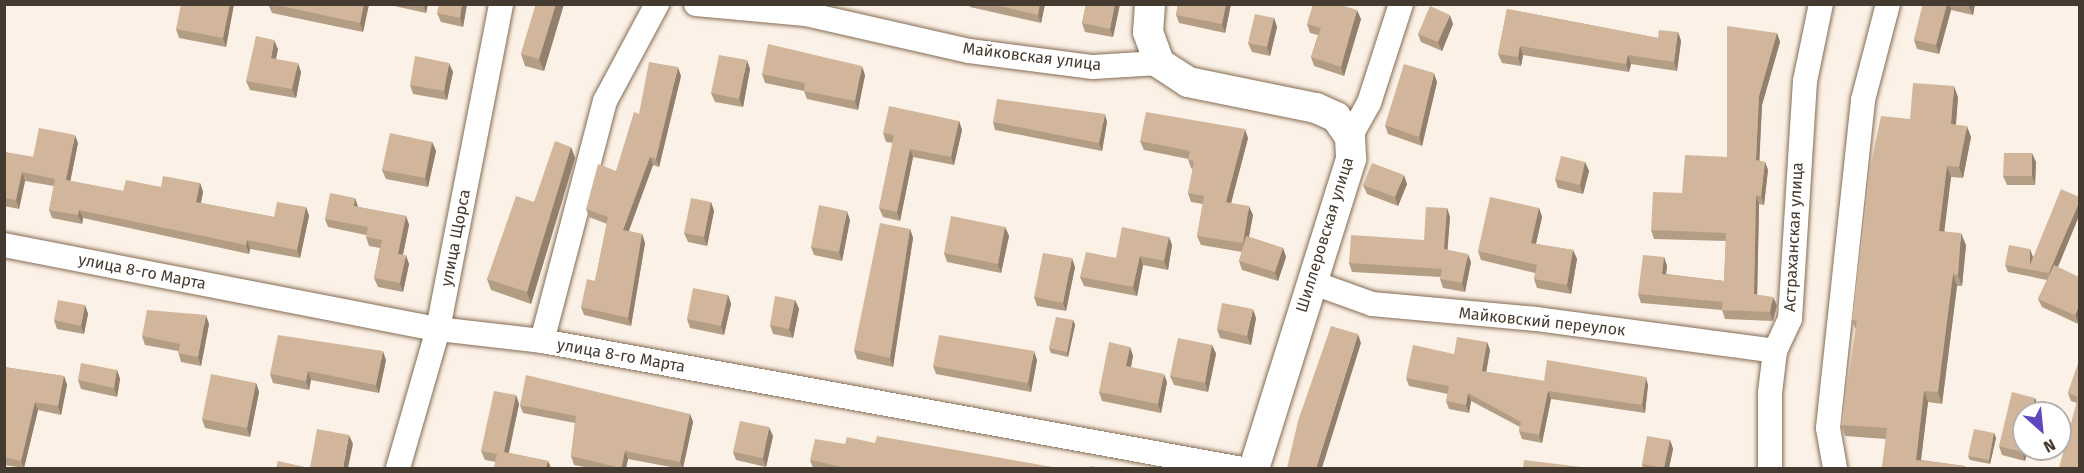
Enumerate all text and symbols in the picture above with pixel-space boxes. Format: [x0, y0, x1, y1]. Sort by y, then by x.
street label: Майковская улица [962, 39, 1102, 75]
street label: Шиллеровская улица [1292, 155, 1358, 315]
street label: Астраханская улица [1780, 162, 1808, 312]
street label: улица Щорса [437, 188, 475, 288]
street label: улица 8-го Марта [77, 250, 207, 294]
street label: Майковский переулок [1458, 304, 1626, 340]
street label: улица 8-го Марта [555, 335, 687, 377]
north arrow [2012, 401, 2072, 461]
text: N [2040, 435, 2059, 457]

